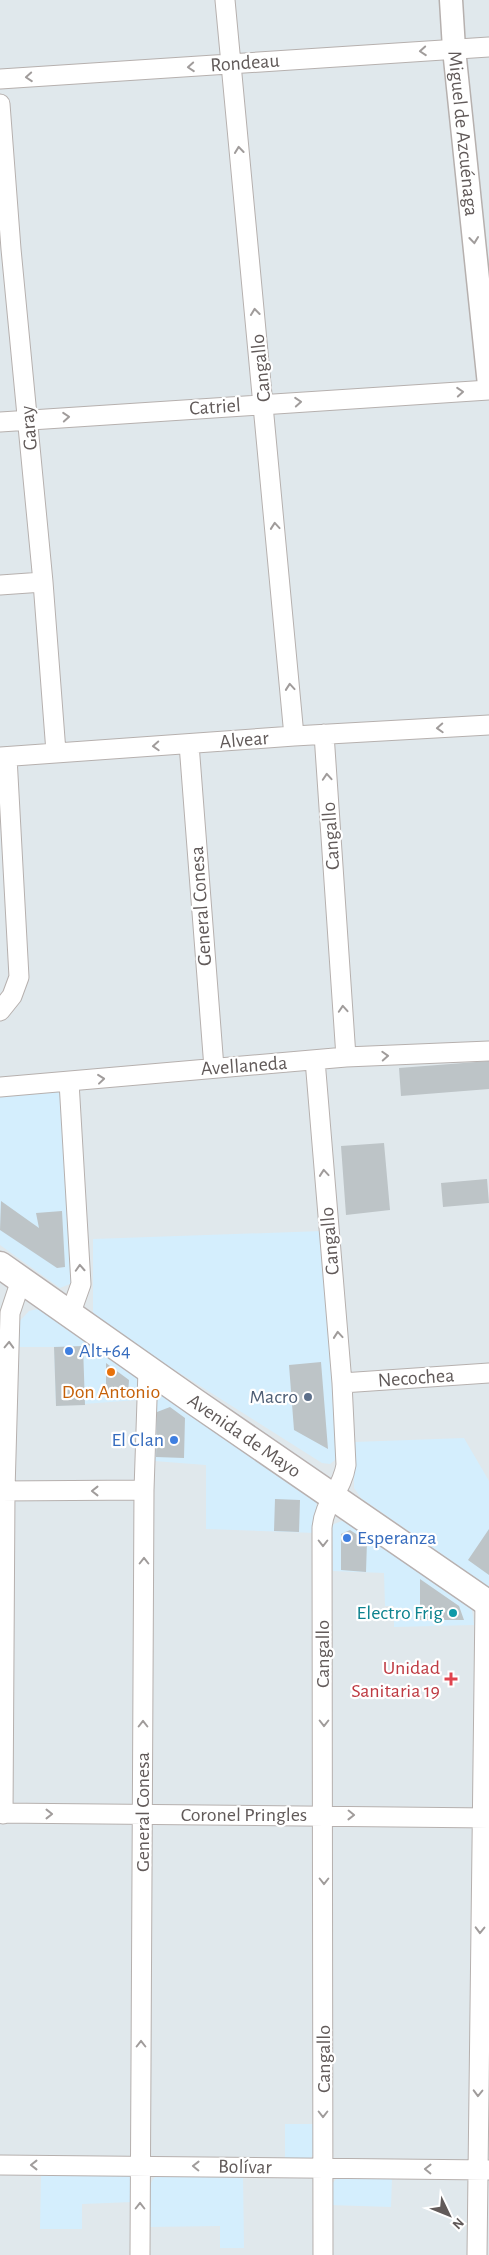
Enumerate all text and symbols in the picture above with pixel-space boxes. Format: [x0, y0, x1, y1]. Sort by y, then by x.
one-way arrow [419, 46, 427, 57]
street label: Miguel de Azcuénaga [444, 50, 481, 217]
street label: Rondeau [210, 51, 280, 75]
one-way arrow [187, 61, 195, 72]
one-way arrow [25, 72, 33, 83]
one-way arrow [234, 146, 245, 154]
one-way arrow [468, 236, 479, 244]
one-way arrow [250, 307, 261, 315]
street label: Cangallo [247, 333, 275, 403]
one-way arrow [457, 386, 465, 397]
street label: Catriel [189, 395, 241, 419]
one-way arrow [294, 396, 302, 407]
street label: Garay [17, 404, 41, 451]
one-way arrow [62, 412, 70, 423]
one-way arrow [270, 521, 281, 529]
one-way arrow [284, 683, 295, 691]
one-way arrow [436, 722, 444, 733]
street label: Alvear [219, 728, 270, 752]
one-way arrow [152, 741, 160, 752]
one-way arrow [322, 772, 333, 780]
street label: Cangallo [319, 801, 343, 871]
street label: General Conesa [187, 845, 215, 967]
one-way arrow [338, 1004, 349, 1012]
one-way arrow [381, 1050, 389, 1061]
street label: Avellaneda [200, 1053, 288, 1079]
one-way arrow [97, 1073, 105, 1084]
one-way arrow [319, 1169, 330, 1177]
street label: Cangallo [317, 1206, 343, 1276]
one-way arrow [74, 1263, 85, 1271]
one-way arrow [333, 1331, 344, 1339]
one-way arrow [4, 1341, 15, 1349]
place label: Alt+64 [79, 1341, 131, 1361]
marker: Alt+64 [63, 1345, 75, 1357]
street label: Necochea [377, 1365, 455, 1391]
marker: Don Antonio [105, 1366, 117, 1378]
place label: Don Antonio [62, 1382, 160, 1402]
place label: Macro [249, 1387, 298, 1407]
street label: Avenida de Mayo [184, 1390, 304, 1482]
marker: Macro [302, 1391, 314, 1403]
place label: El Clan [111, 1430, 164, 1450]
marker: El Clan [168, 1434, 180, 1446]
one-way arrow [91, 1486, 99, 1496]
place label: Esperanza [357, 1528, 437, 1548]
marker: Esperanza [341, 1532, 353, 1544]
one-way arrow [317, 1539, 328, 1547]
one-way arrow [139, 1557, 149, 1565]
place label: Electro Frig [357, 1603, 443, 1623]
marker: Electro Frig [447, 1607, 459, 1619]
street label: Cangallo [313, 1620, 333, 1688]
place label: Unidad Sanitaria 19 [351, 1658, 440, 1701]
marker: Unidad Sanitaria 19 [444, 1672, 458, 1686]
one-way arrow [138, 1720, 148, 1728]
one-way arrow [319, 1720, 329, 1727]
street label: General Conesa [133, 1752, 153, 1872]
street label: Coronel Pringles [181, 1805, 307, 1825]
one-way arrow [45, 1809, 53, 1819]
one-way arrow [347, 1810, 355, 1821]
one-way arrow [319, 1878, 329, 1886]
one-way arrow [475, 1926, 485, 1934]
street label: Cangallo [314, 2025, 334, 2093]
one-way arrow [136, 2040, 146, 2048]
one-way arrow [473, 2089, 483, 2097]
one-way arrow [318, 2110, 329, 2118]
street label: Bolívar [218, 2157, 273, 2177]
one-way arrow [29, 2160, 37, 2170]
one-way arrow [192, 2161, 200, 2171]
one-way arrow [424, 2164, 432, 2174]
north arrow [424, 2190, 474, 2240]
one-way arrow [135, 2202, 145, 2210]
text: N [449, 2215, 466, 2232]

